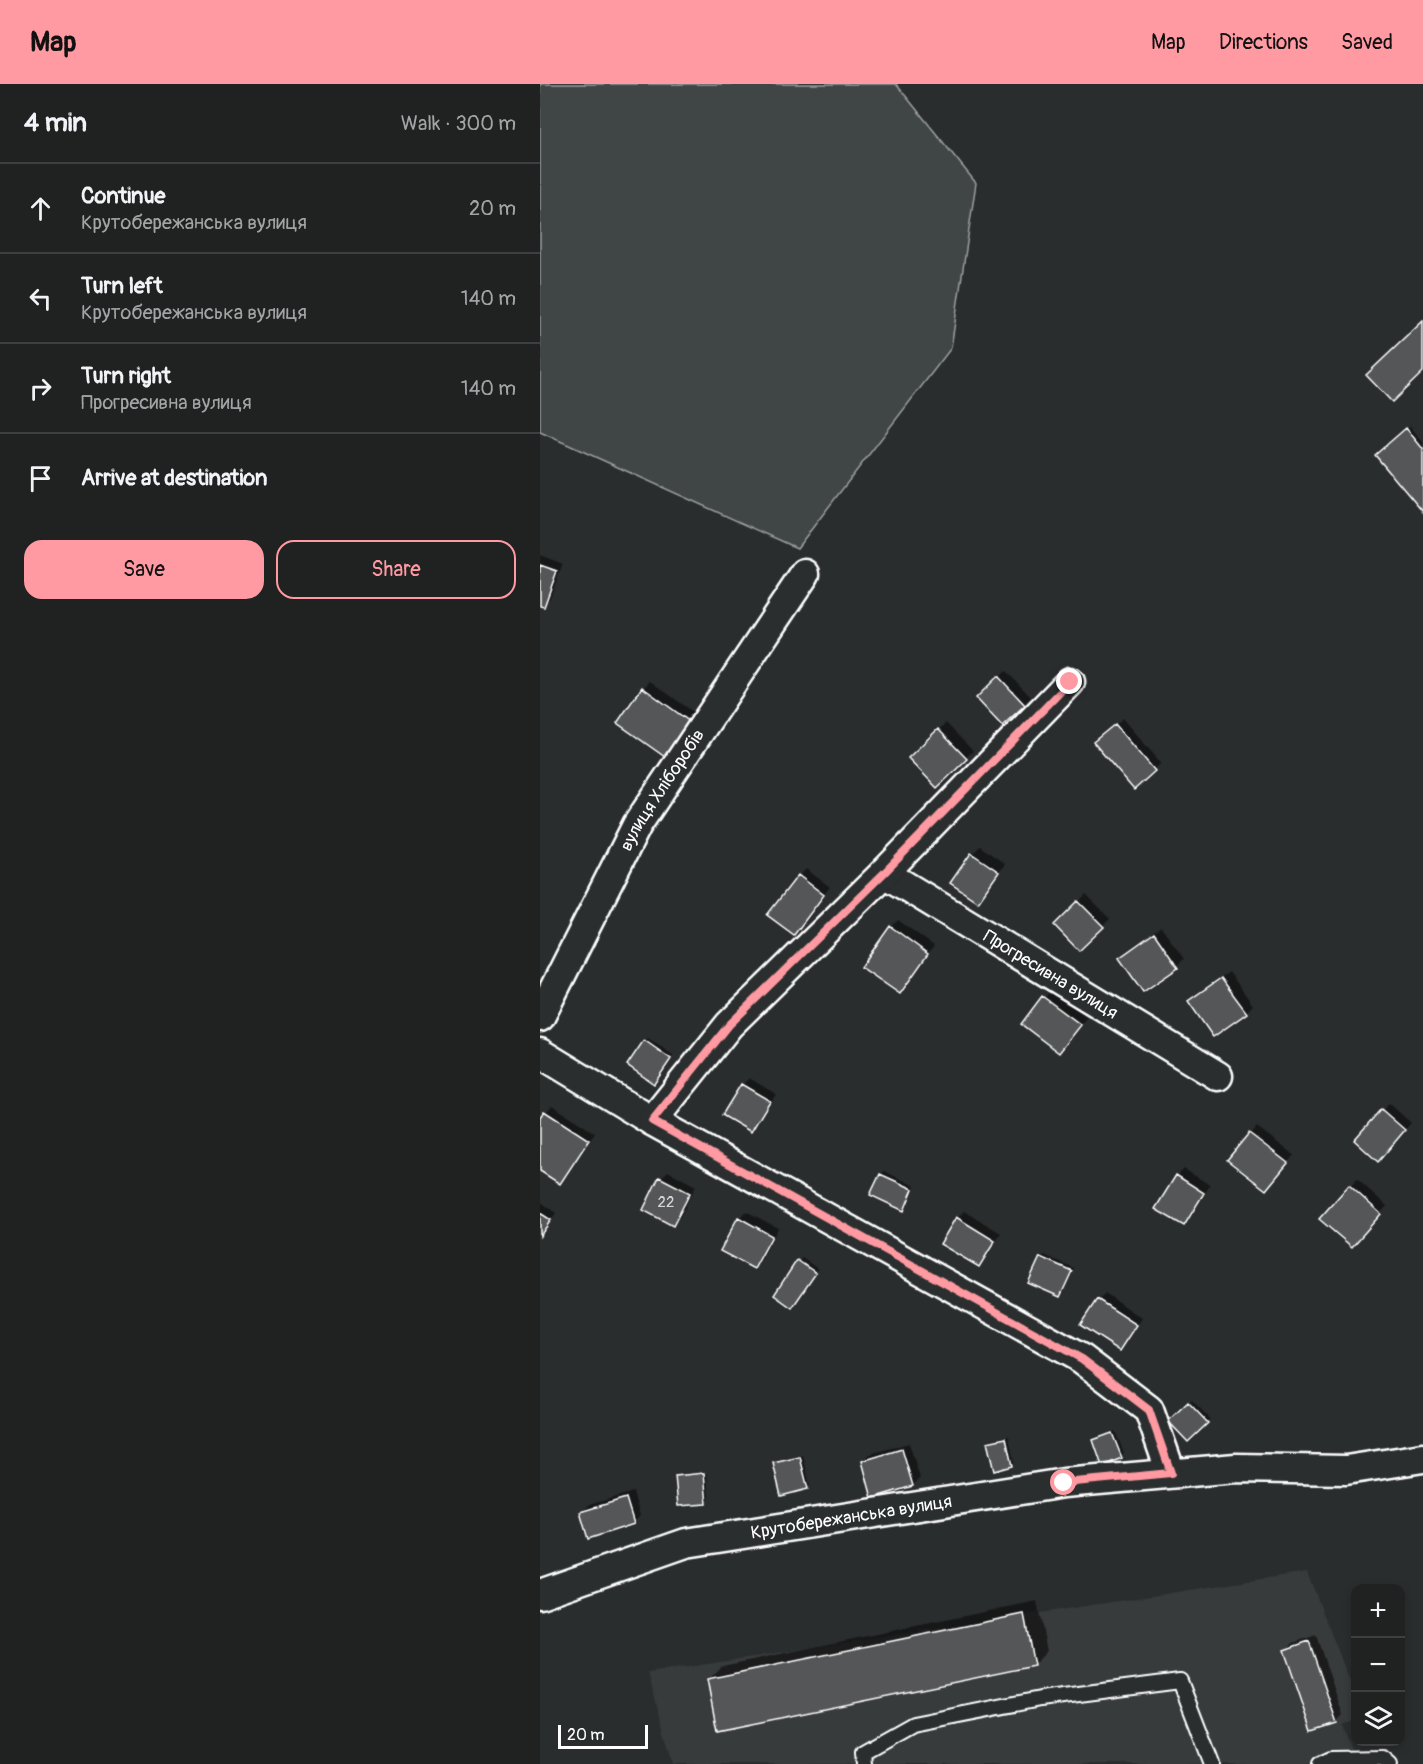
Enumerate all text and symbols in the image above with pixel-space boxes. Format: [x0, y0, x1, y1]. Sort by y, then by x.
text: Map [30, 25, 76, 60]
text: Map [1151, 29, 1186, 56]
text: Directions [1219, 29, 1308, 56]
text: Saved [1341, 29, 1393, 56]
text: 4 min [24, 107, 87, 139]
text: Walk · 300 m [401, 111, 516, 136]
text: Continue [81, 182, 165, 210]
icon: ahead [24, 192, 57, 225]
text: 20 m [469, 196, 516, 221]
text: Крутобережанська вулиця [81, 210, 307, 235]
text: Turn left [81, 272, 163, 300]
icon: left [24, 282, 57, 315]
text: 140 m [461, 286, 516, 311]
text: Крутобережанська вулиця [81, 300, 307, 325]
text: Turn right [81, 362, 171, 390]
icon: right [24, 372, 57, 405]
text: 140 m [461, 376, 516, 401]
text: Прогресивна вулиця [81, 390, 252, 415]
icon: arrive [24, 462, 57, 495]
text: Arrive at destination [81, 464, 267, 492]
button: Save [24, 540, 264, 599]
button: Share [276, 540, 516, 599]
route end [1056, 668, 1082, 694]
street label: вулиця Хліборобів [615, 725, 710, 855]
street label: Прогресивна вулиця [979, 925, 1122, 1024]
house number: 22 [658, 1193, 674, 1212]
route start [1050, 1469, 1076, 1495]
street label: Крутобережанська вулиця [749, 1490, 954, 1545]
map controls [1351, 1584, 1405, 1746]
button: + [1351, 1584, 1405, 1638]
button: − [1351, 1638, 1405, 1692]
button: layers [1351, 1692, 1405, 1746]
scale bar [558, 1722, 648, 1750]
text: 20 m [567, 1725, 605, 1745]

